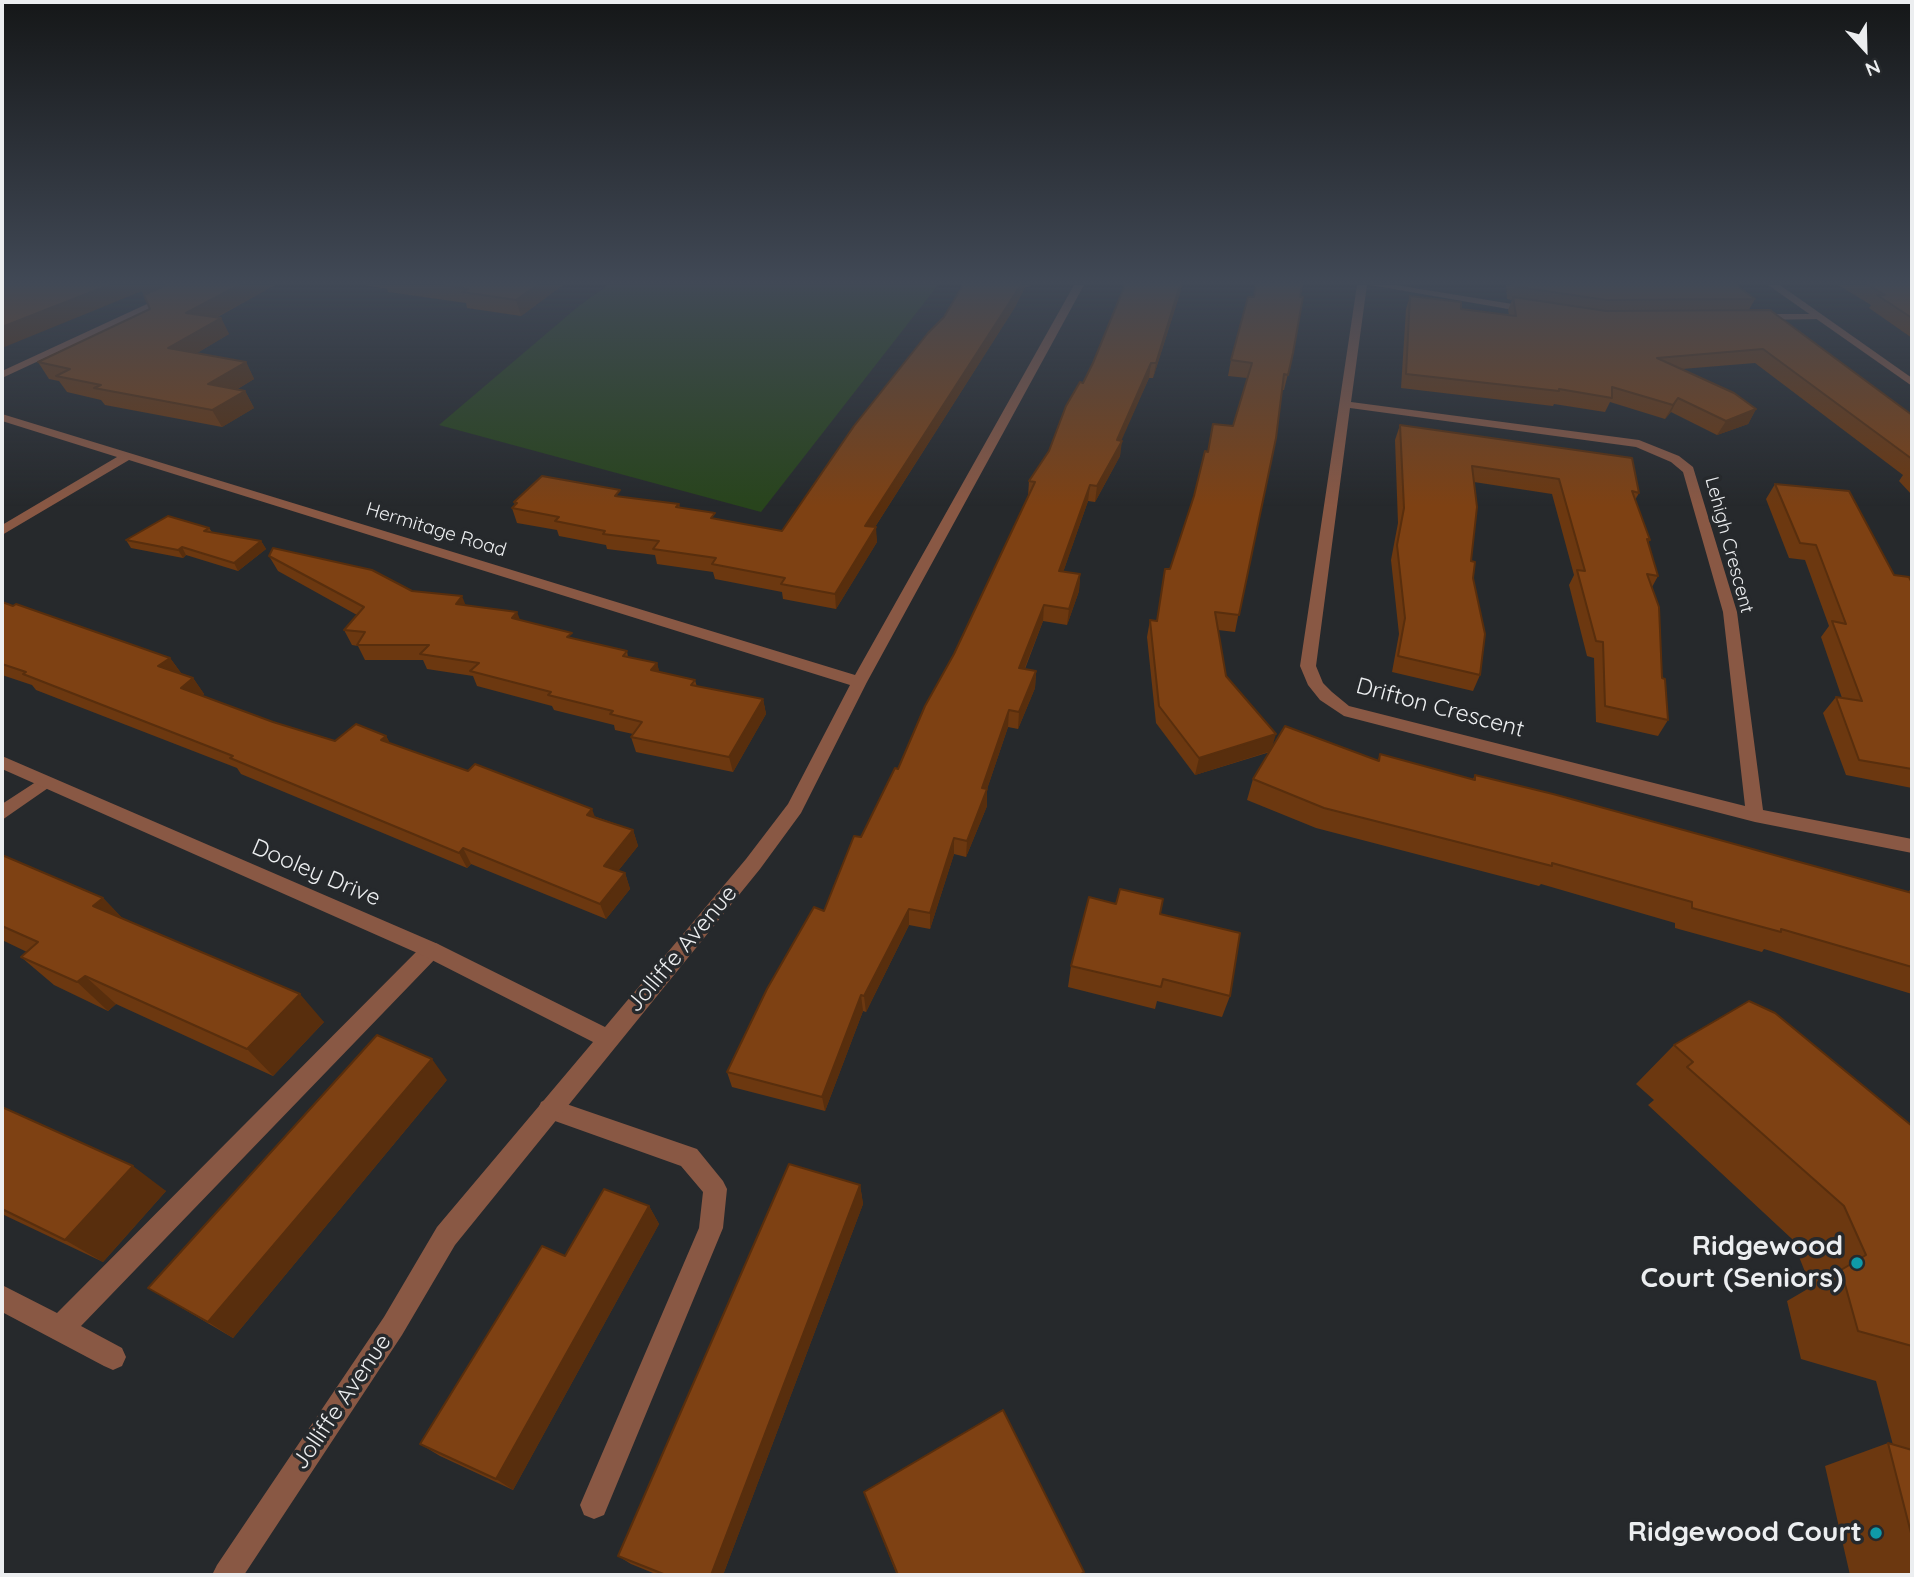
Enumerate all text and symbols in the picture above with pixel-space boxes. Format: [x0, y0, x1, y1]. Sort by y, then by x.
north arrow [1830, 14, 1900, 84]
text: N [1862, 55, 1884, 82]
street label: Lehigh Crescent [1700, 474, 1758, 616]
street label: Hermitage Road [363, 498, 509, 562]
street label: Drifton Crescent [1353, 672, 1527, 744]
street label: Dooley Drive [247, 834, 385, 912]
street label: Jolliffe Avenue [621, 880, 743, 1018]
place label: Ridgewood Court (Seniors) [1640, 1230, 1843, 1296]
marker: Ridgewood Court (Seniors) [1849, 1255, 1865, 1271]
street label: Jolliffe Avenue [287, 1329, 397, 1475]
place label: Ridgewood Court [1628, 1516, 1862, 1550]
marker: Ridgewood Court [1868, 1525, 1884, 1541]

